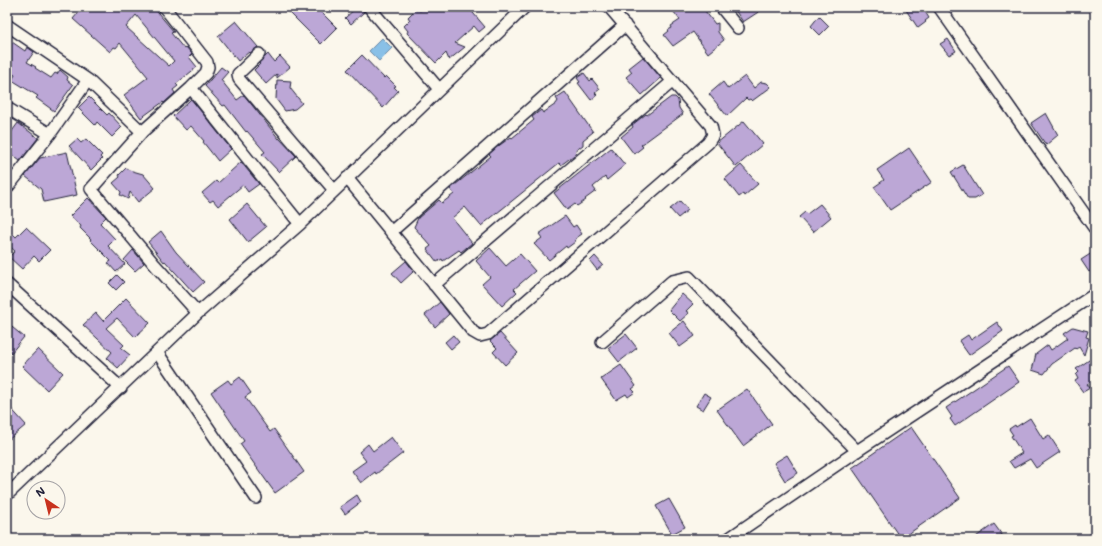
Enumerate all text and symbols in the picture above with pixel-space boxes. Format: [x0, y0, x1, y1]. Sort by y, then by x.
north arrow [26, 480, 66, 520]
text: N [32, 483, 48, 500]

